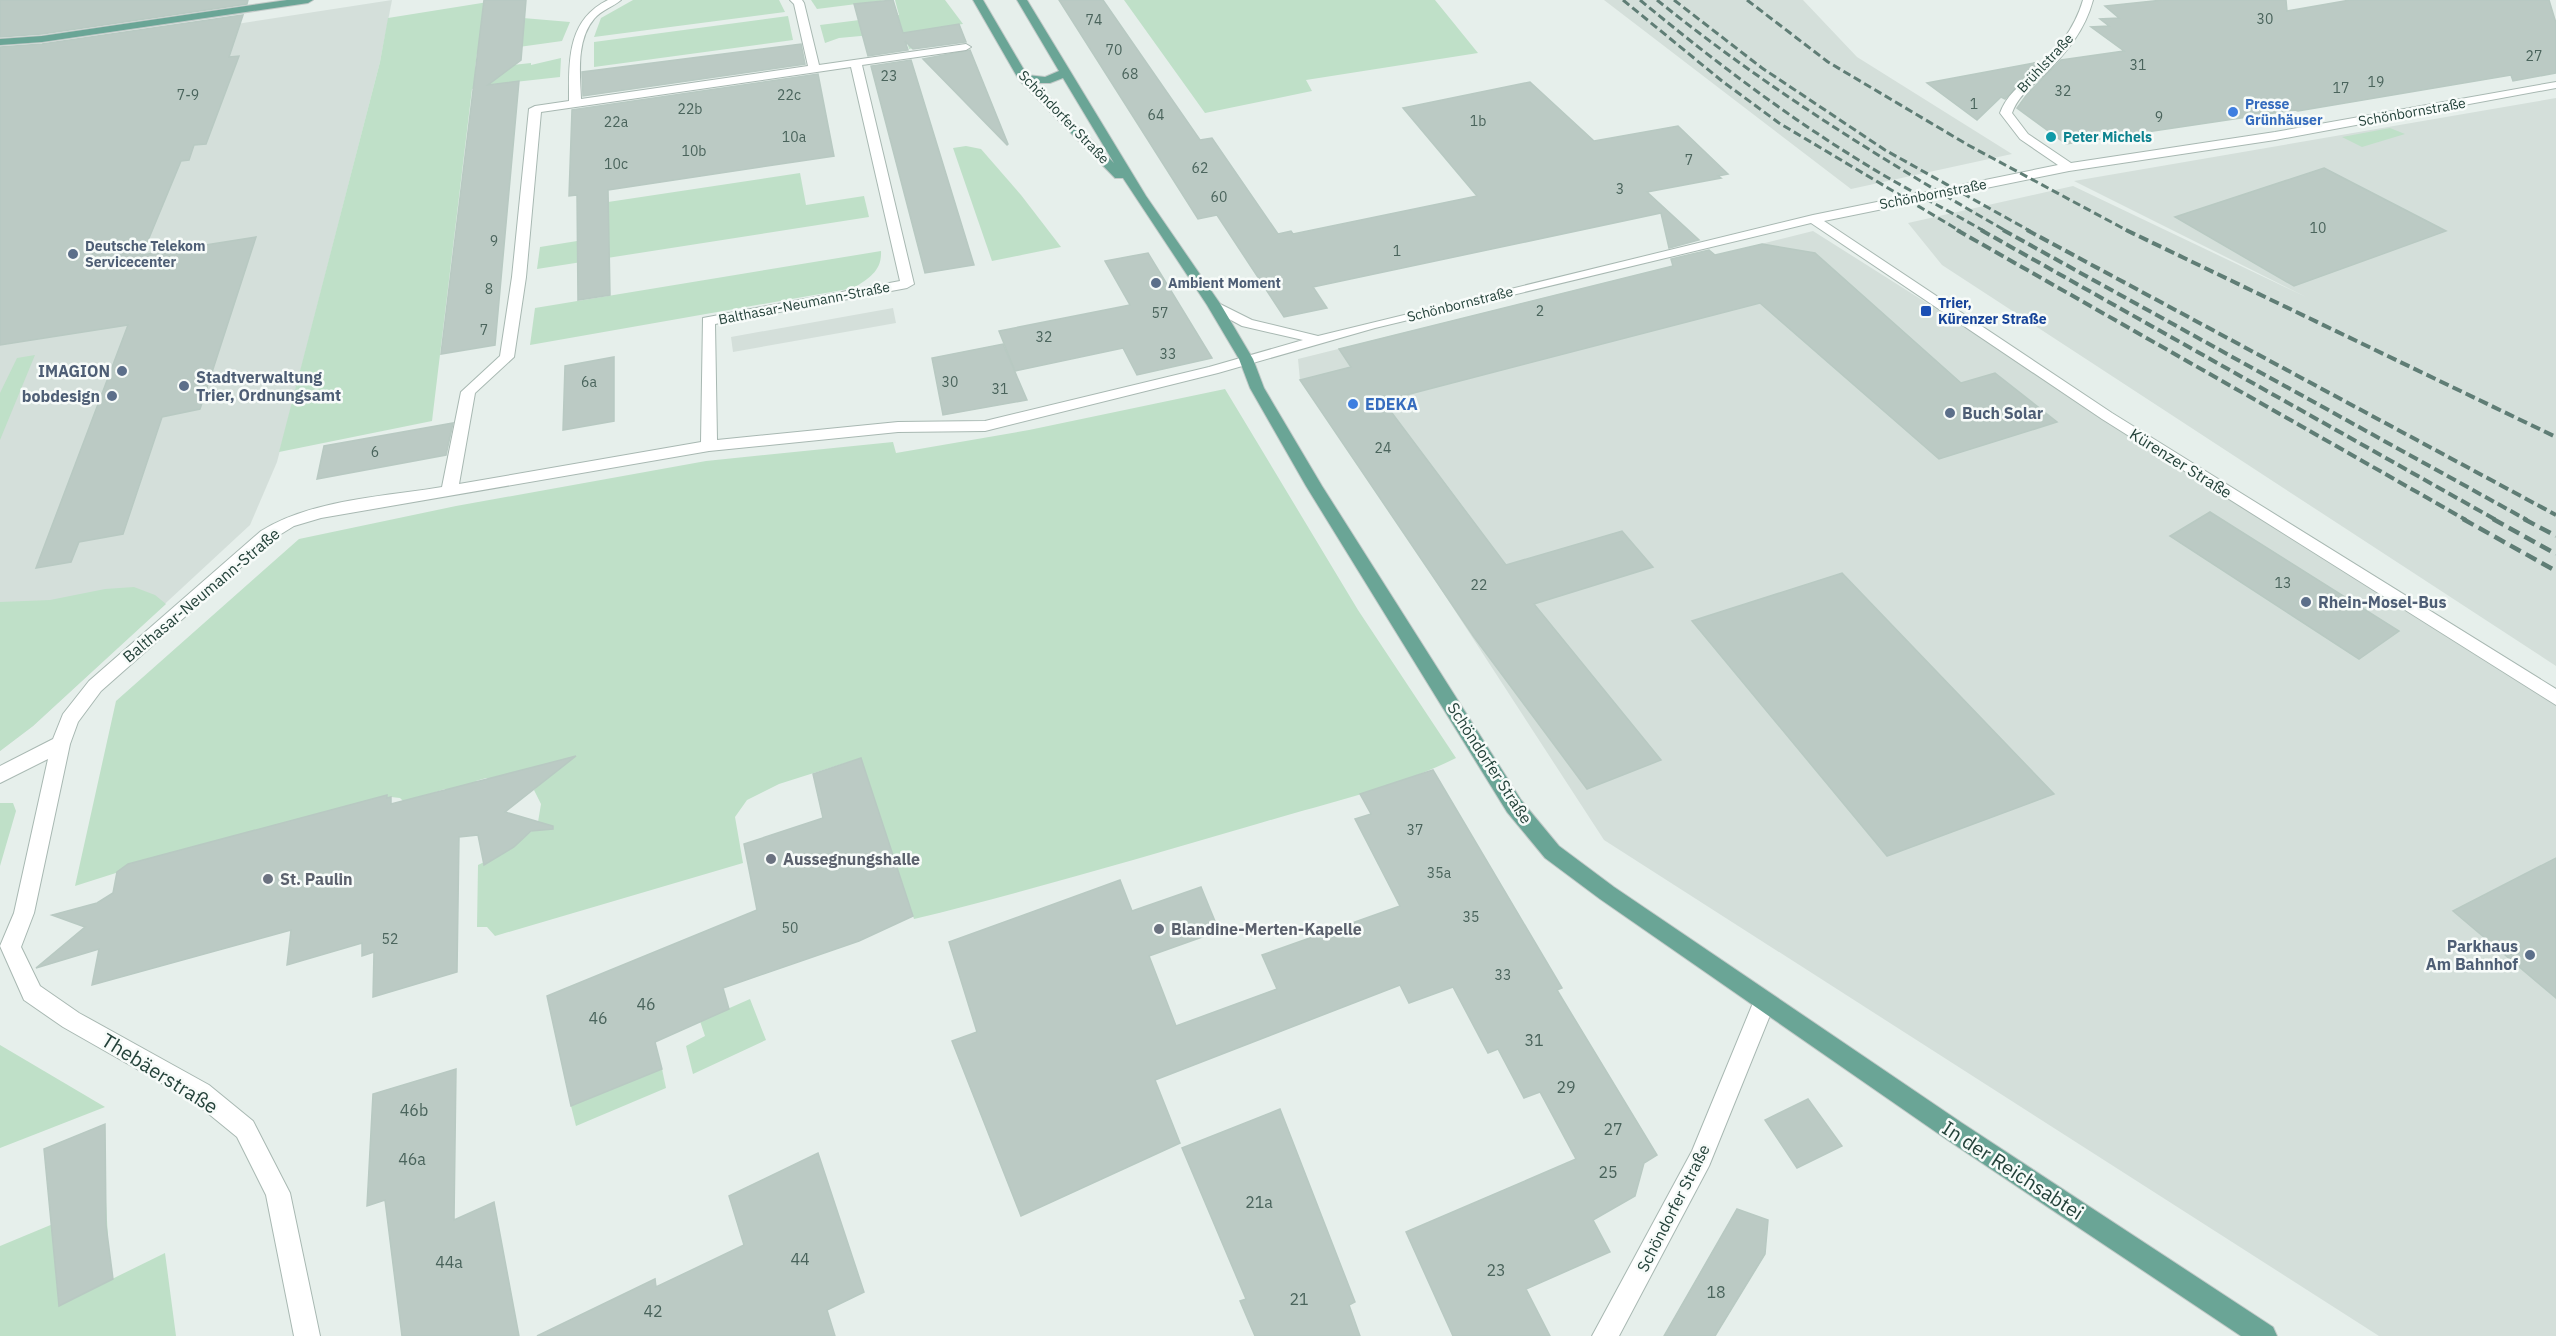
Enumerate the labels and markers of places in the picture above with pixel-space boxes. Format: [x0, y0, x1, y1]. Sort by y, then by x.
place label: Presse Grünhäuser [2245, 95, 2323, 129]
marker: Presse Grünhäuser [2226, 105, 2240, 119]
place label: Peter Michels [2063, 128, 2152, 146]
marker: Peter Michels [2044, 130, 2058, 144]
place label: Deutsche Telekom Servicecenter [85, 237, 206, 271]
marker: Deutsche Telekom Servicecenter [66, 247, 80, 261]
place label: Ambient Moment [1168, 274, 1281, 292]
marker: Ambient Moment [1149, 276, 1163, 290]
place label: Trier, Kürenzer Straße [1938, 294, 2047, 328]
marker: Trier, Kürenzer Straße [1919, 304, 1933, 318]
place label: IMAGION [38, 361, 110, 381]
marker: IMAGION [115, 364, 129, 378]
place label: Stadtverwaltung Trier, Ordnungsamt [196, 367, 341, 405]
marker: Stadtverwaltung Trier, Ordnungsamt [177, 379, 191, 393]
place label: bobdesign [22, 386, 100, 406]
marker: bobdesign [105, 389, 119, 403]
place label: EDEKA [1365, 394, 1418, 414]
marker: EDEKA [1346, 397, 1360, 411]
place label: Buch Solar [1962, 403, 2044, 423]
marker: Buch Solar [1943, 406, 1957, 420]
place label: Rhein-Mosel-Bus [2318, 592, 2446, 612]
marker: Rhein-Mosel-Bus [2299, 595, 2313, 609]
place label: Aussegnungshalle [783, 849, 920, 869]
marker: Aussegnungshalle [764, 852, 778, 866]
place label: St. Paulin [280, 869, 353, 889]
marker: St. Paulin [261, 872, 275, 886]
place label: Blandine-Merten-Kapelle [1171, 919, 1362, 939]
marker: Blandine-Merten-Kapelle [1152, 922, 1166, 936]
place label: Parkhaus Am Bahnhof [2426, 936, 2518, 974]
marker: Parkhaus Am Bahnhof [2523, 948, 2537, 962]

